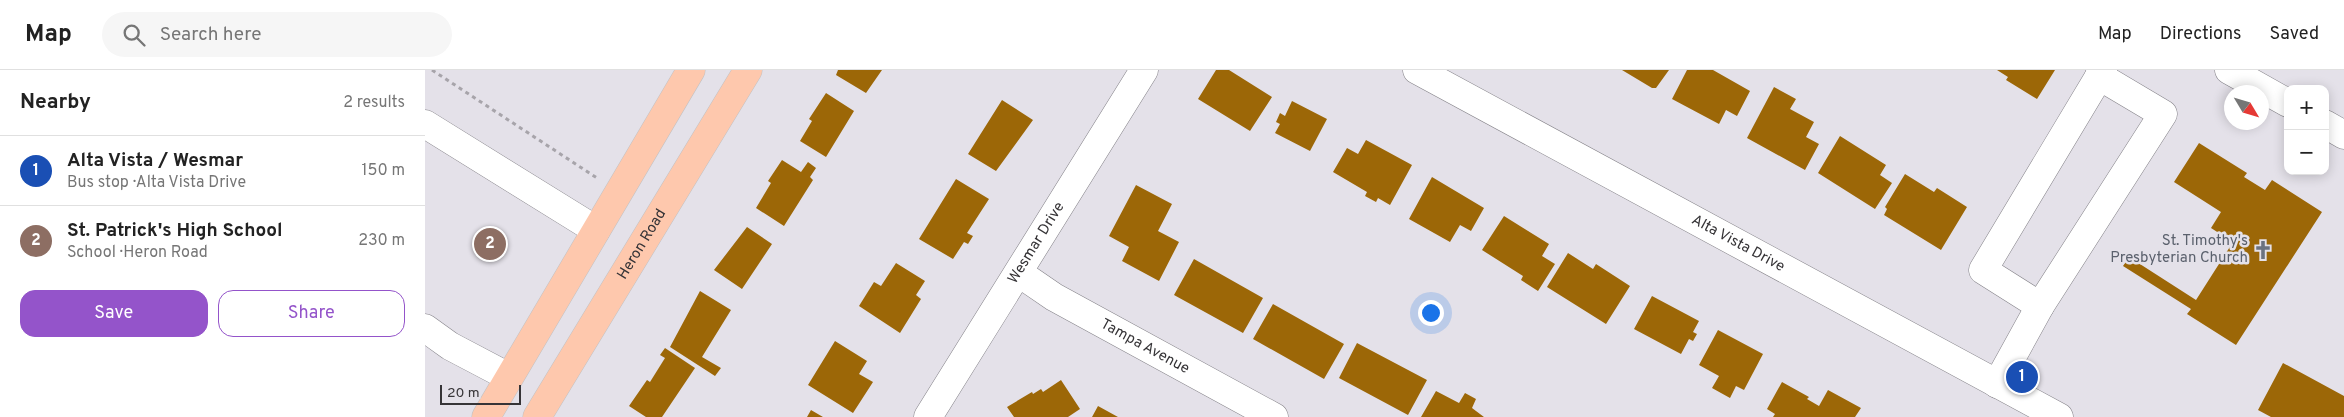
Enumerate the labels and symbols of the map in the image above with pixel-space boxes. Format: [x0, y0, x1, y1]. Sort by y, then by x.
north arrow [2224, 85, 2269, 130]
street label: Wesmar Drive [1004, 198, 1069, 288]
street label: Heron Road [613, 206, 671, 283]
street label: Alta Vista Drive [1688, 211, 1788, 277]
pin: 2 [474, 225, 506, 263]
place label: St. Timothy's Presbyterian Church [2110, 232, 2248, 268]
church icon: St. Timothy's Presbyterian Church [2252, 239, 2274, 261]
your location [1418, 300, 1444, 326]
street label: Tampa Avenue [1097, 315, 1193, 379]
pin: 1 [2006, 358, 2038, 396]
scale bar [440, 382, 521, 405]

